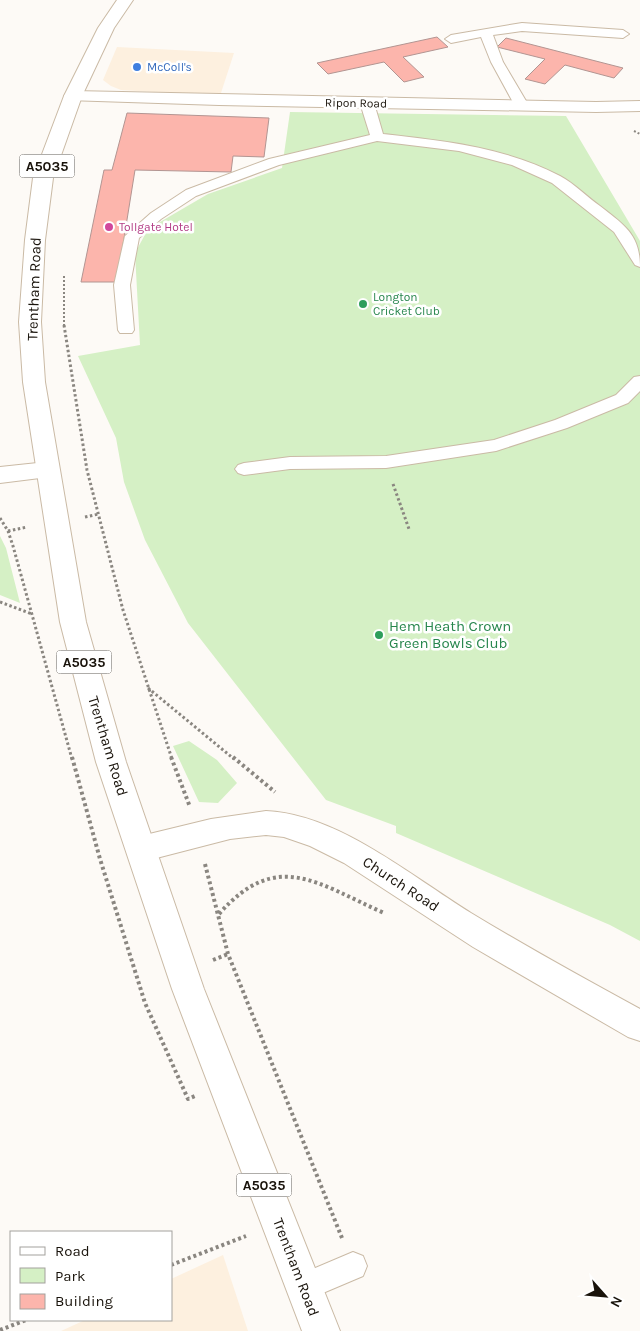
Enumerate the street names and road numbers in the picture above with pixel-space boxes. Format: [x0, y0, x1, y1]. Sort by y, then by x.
street label: Ripon Road [325, 95, 387, 111]
road number: A5035 [20, 154, 74, 178]
street label: Trentham Road [23, 237, 45, 341]
road number: A5035 [56, 650, 112, 674]
street label: Trentham Road [84, 694, 132, 798]
street label: Church Road [359, 853, 443, 915]
road number: A5035 [236, 1174, 292, 1196]
street label: Trentham Road [269, 1215, 323, 1319]

